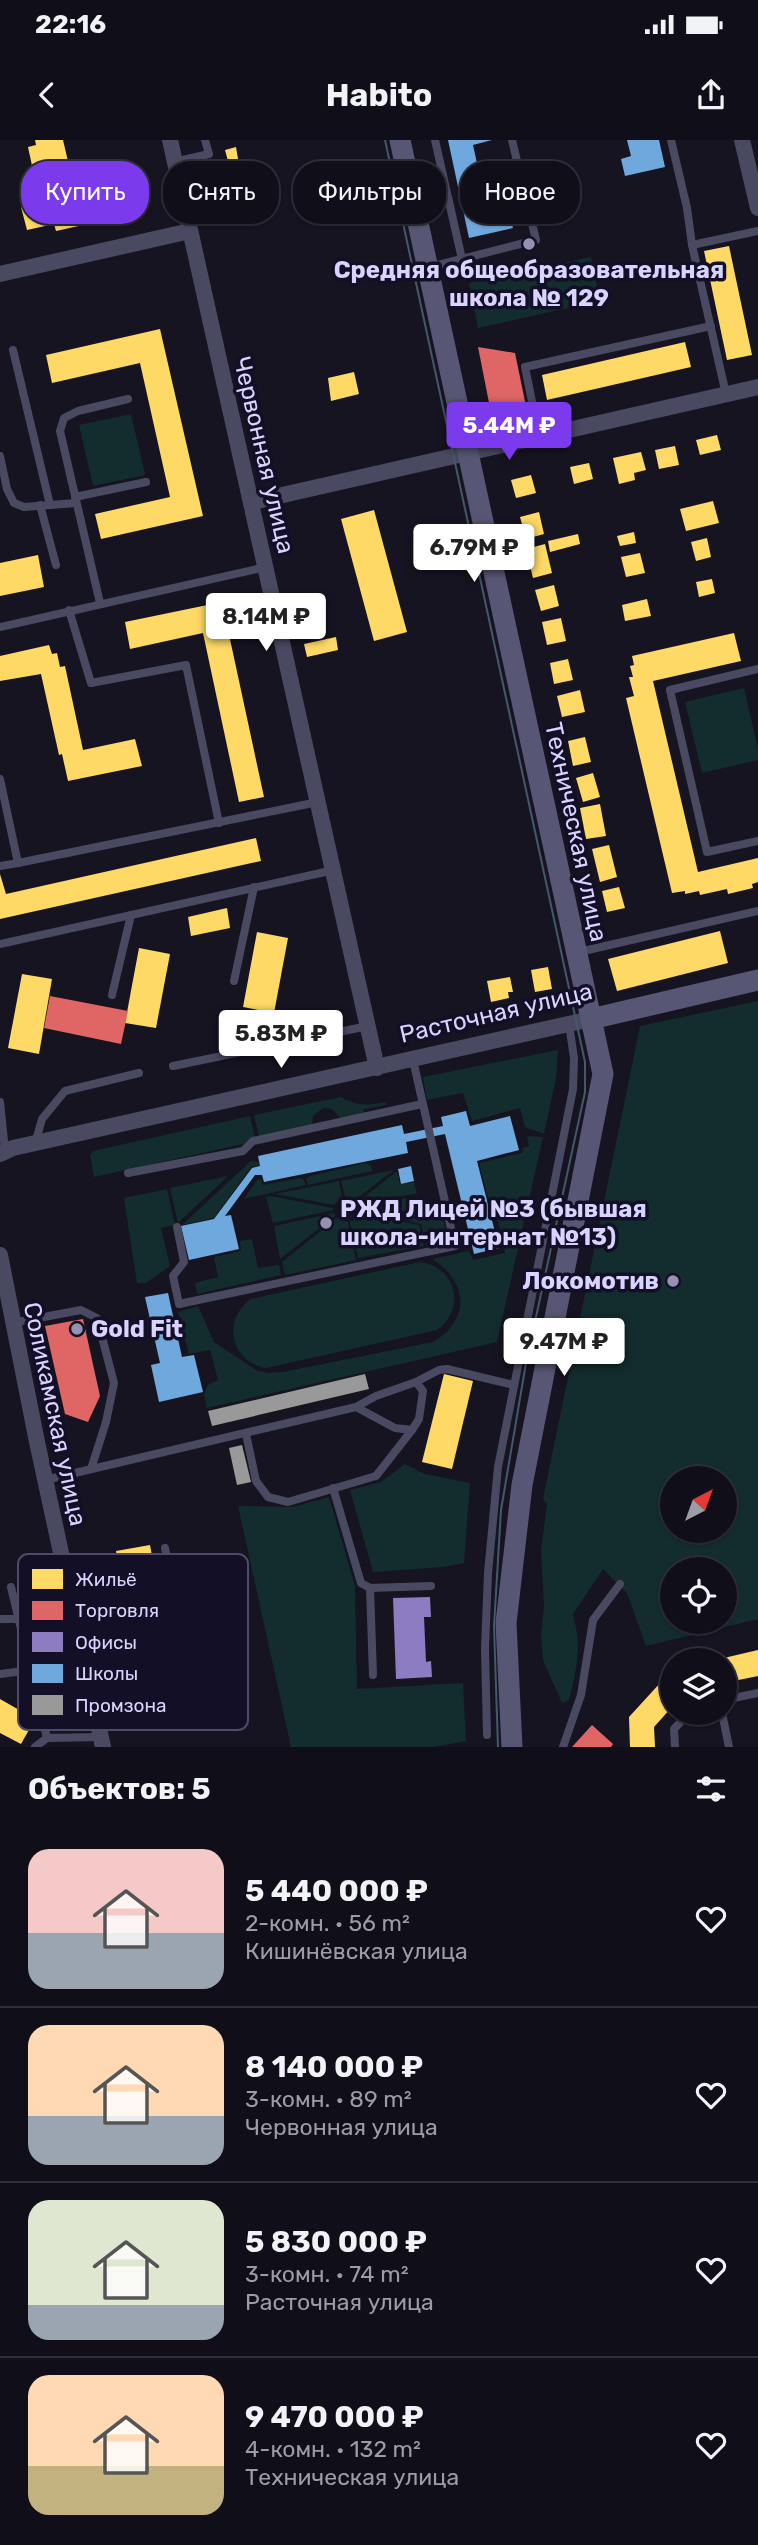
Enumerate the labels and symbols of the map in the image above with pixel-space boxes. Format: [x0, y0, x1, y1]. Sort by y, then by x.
marker: Средняя общеобразовательная школа № 129 [521, 236, 537, 252]
place label: Средняя общеобразовательная школа № 129 [334, 256, 724, 312]
street label: Червонная улица [228, 354, 300, 556]
pin: 5.44M ₽ [444, 402, 574, 462]
pin: 6.79M ₽ [409, 524, 539, 584]
pin: 8.14M ₽ [201, 594, 331, 653]
street label: Техническая улица [539, 720, 613, 944]
street label: Расточная улица [397, 977, 595, 1049]
pin: 5.83M ₽ [216, 1010, 346, 1070]
place label: РЖД Лицей №3 (бывшая школа-интернат №13) [340, 1195, 647, 1251]
marker: РЖД Лицей №3 (бывшая школа-интернат №13) [318, 1215, 334, 1231]
place label: Локомотив [522, 1267, 659, 1295]
marker: Локомотив [665, 1273, 681, 1289]
street label: Соликамская улица [18, 1300, 92, 1528]
place label: Gold Fit [91, 1315, 183, 1343]
pin: 9.47M ₽ [499, 1318, 629, 1378]
marker: Gold Fit [69, 1321, 85, 1337]
north arrow [660, 1466, 737, 1544]
legend [18, 1554, 248, 1730]
text: Жильё [75, 1568, 137, 1591]
text: Торговля [75, 1599, 159, 1622]
text: Офисы [75, 1631, 137, 1654]
text: Школы [75, 1662, 138, 1685]
text: Промзона [75, 1694, 166, 1717]

